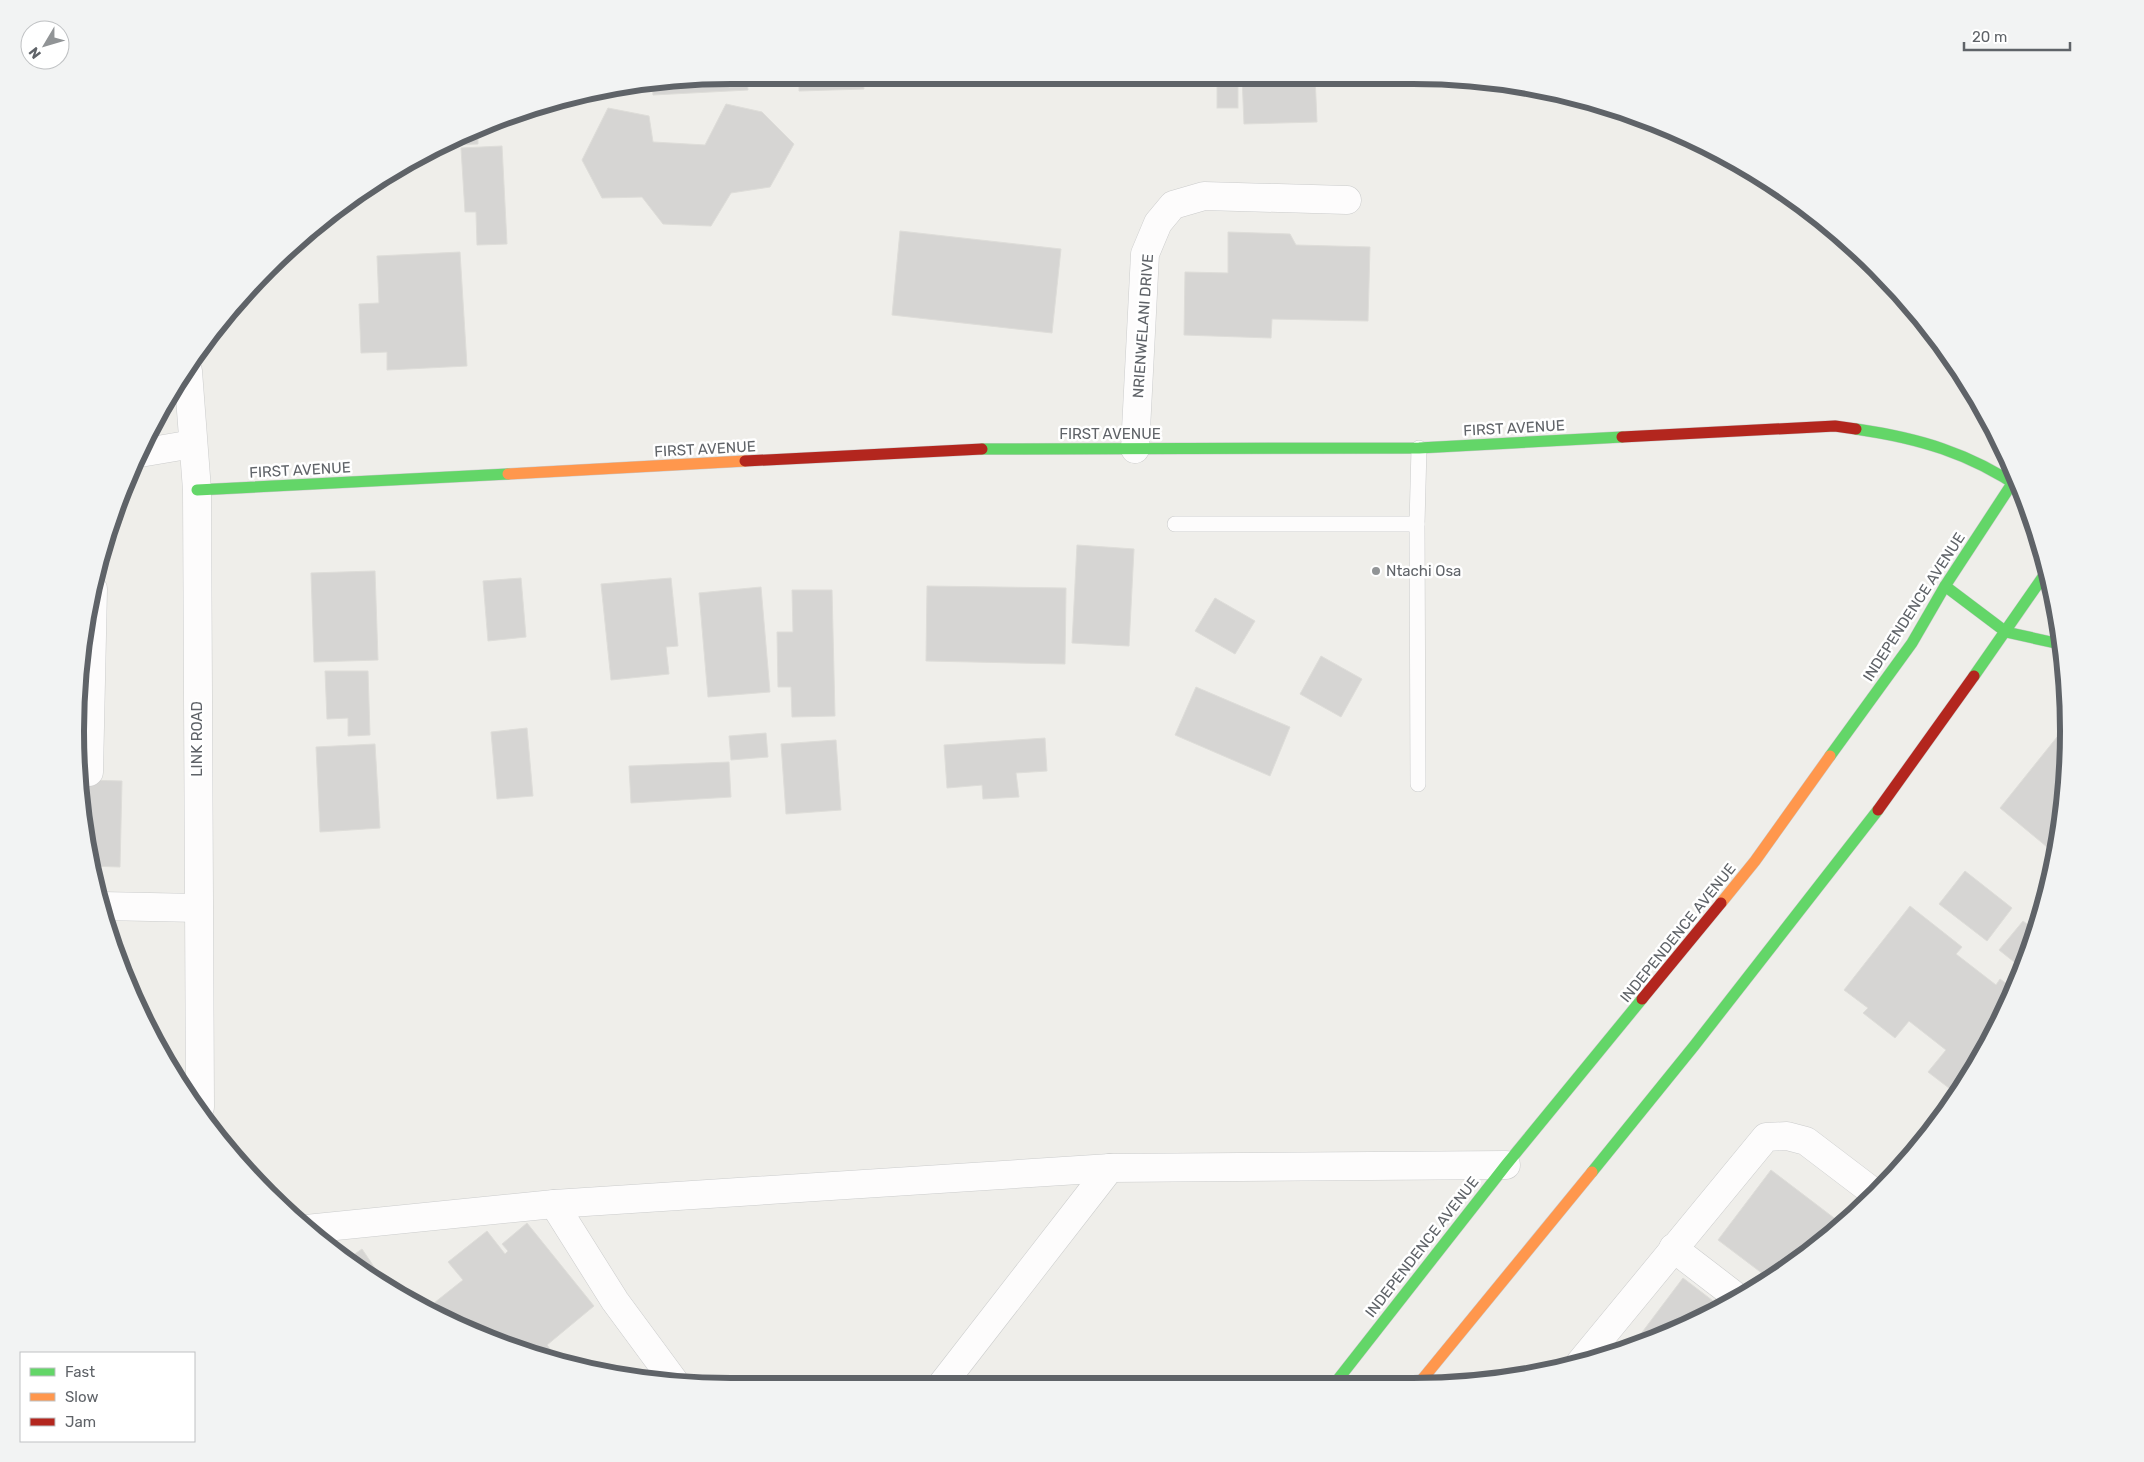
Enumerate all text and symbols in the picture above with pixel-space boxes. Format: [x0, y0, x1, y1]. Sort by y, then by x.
north arrow [20, 20, 70, 70]
scale bar [1964, 20, 2070, 52]
text: 20 m [1972, 28, 2007, 46]
text: N [25, 43, 45, 62]
street label: NRIENWELANI DRIVE [1129, 253, 1157, 399]
street label: FIRST AVENUE [1463, 416, 1565, 440]
street label: FIRST AVENUE [1059, 425, 1161, 443]
street label: FIRST AVENUE [654, 437, 756, 461]
street label: FIRST AVENUE [249, 458, 351, 482]
street label: INDEPENDENCE AVENUE [1859, 529, 1969, 685]
place label: Ntachi Osa [1386, 562, 1461, 580]
marker: Ntachi Osa [1370, 565, 1382, 577]
street label: LINK ROAD [188, 701, 206, 777]
street label: INDEPENDENCE AVENUE [1616, 860, 1740, 1006]
street label: INDEPENDENCE AVENUE [1361, 1173, 1483, 1321]
legend [20, 1352, 195, 1442]
text: Fast [65, 1363, 95, 1381]
text: Slow [65, 1388, 98, 1406]
text: Jam [65, 1413, 96, 1431]

